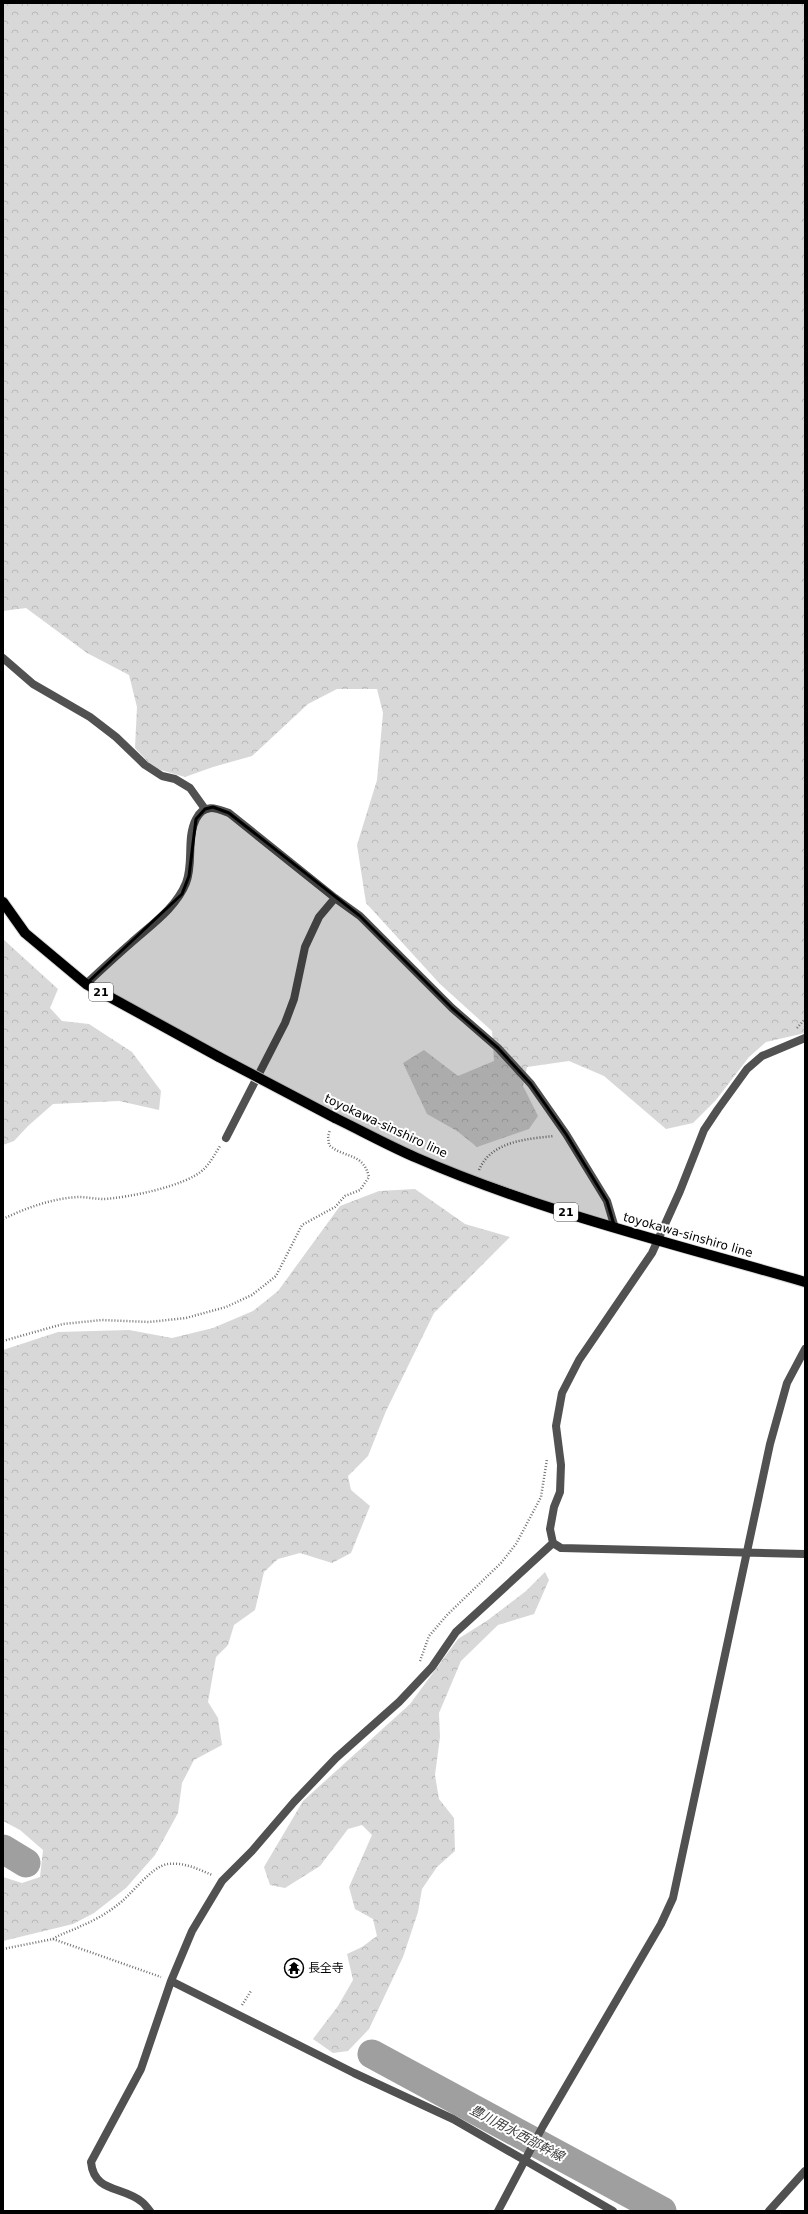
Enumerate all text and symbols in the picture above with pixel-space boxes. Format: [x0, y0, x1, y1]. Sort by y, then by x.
road number: 21 [89, 983, 113, 1001]
street label: toyokawa-sinshiro line [322, 1091, 450, 1161]
road number: 21 [554, 1203, 578, 1221]
street label: toyokawa-sinshiro line [622, 1210, 754, 1260]
temple icon: 長全寺 [283, 1957, 305, 1979]
place label: 長全寺 [308, 1961, 344, 1975]
water label: 豊川用水西部幹線 [468, 2102, 568, 2165]

